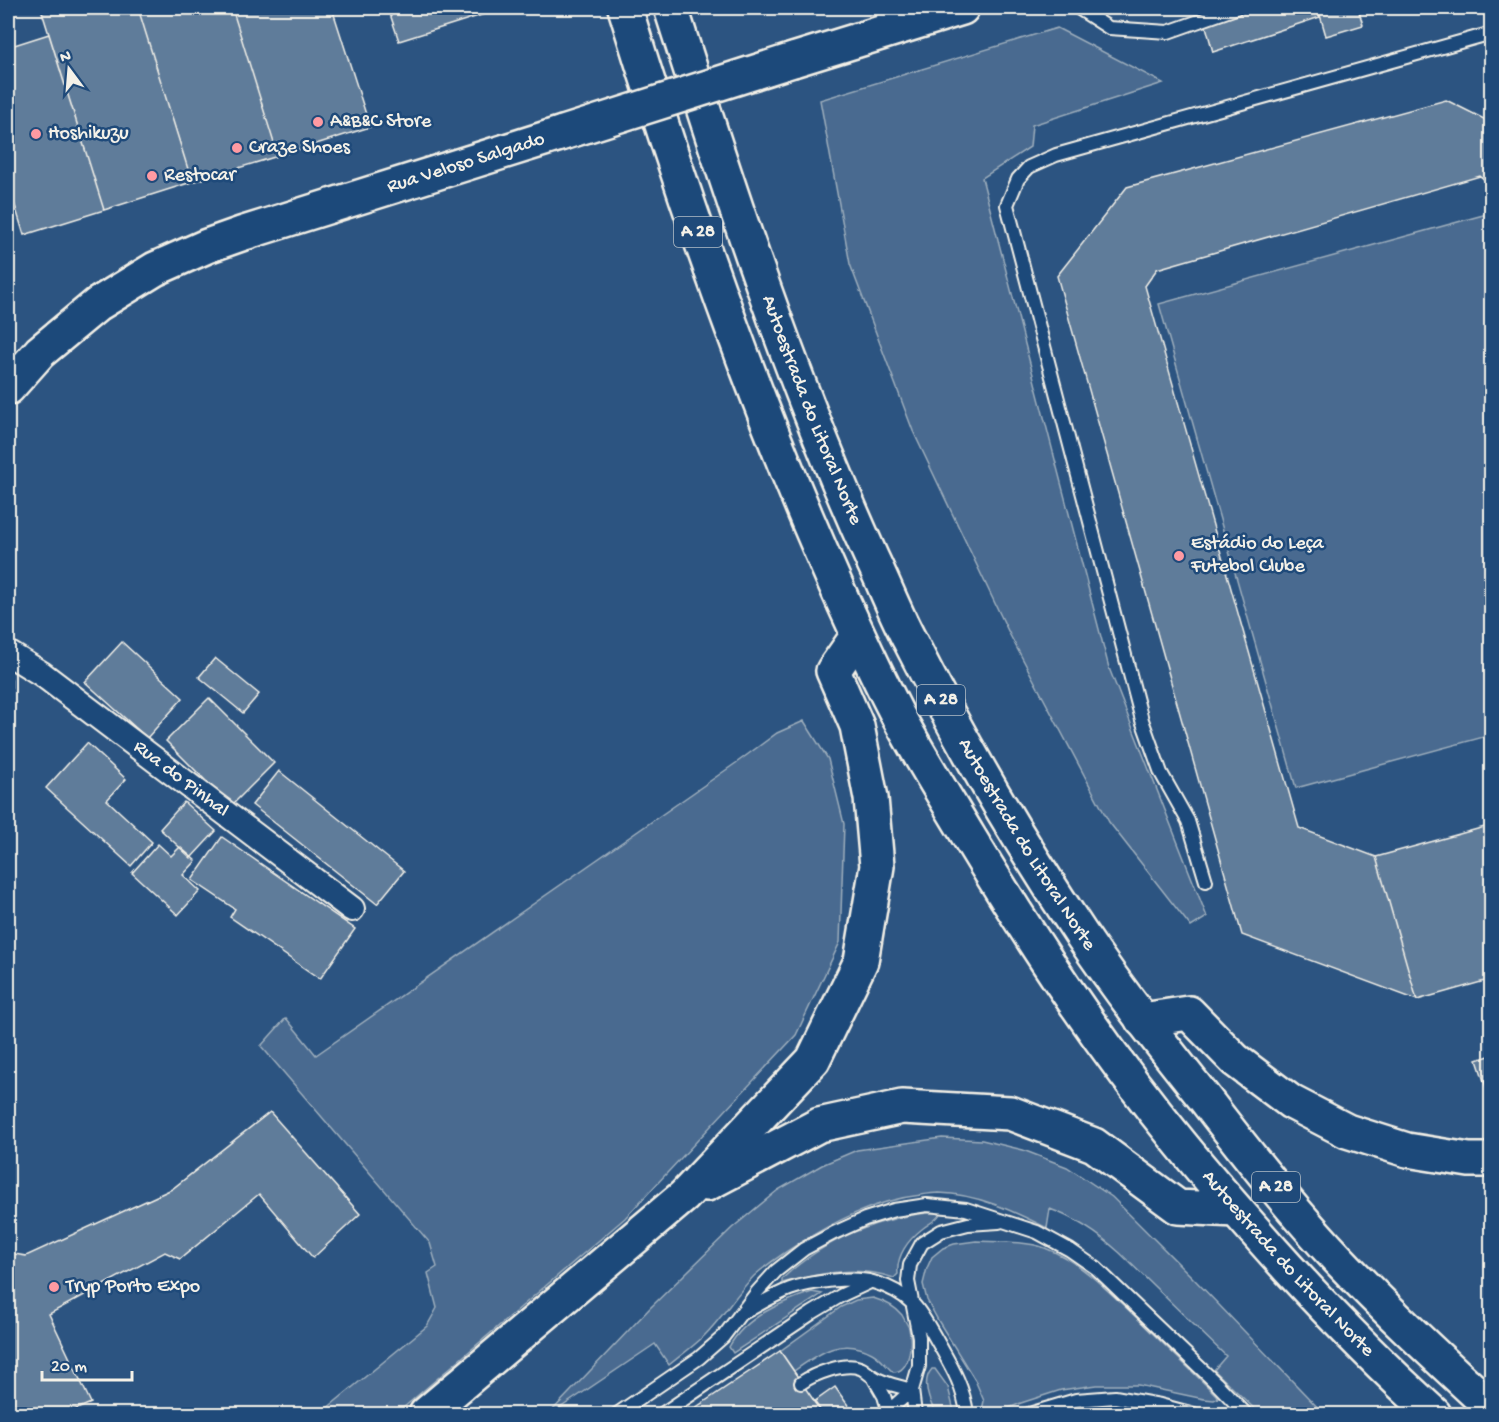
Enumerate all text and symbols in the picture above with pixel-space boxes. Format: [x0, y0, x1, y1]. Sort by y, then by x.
north arrow [39, 39, 99, 99]
text: N [58, 47, 74, 69]
place label: A&B&C Store [330, 111, 432, 134]
marker: A&B&C Store [311, 115, 325, 129]
place label: Hoshikuzu [48, 123, 129, 146]
marker: Hoshikuzu [29, 127, 43, 141]
street label: Rua Veloso Salgado [384, 128, 548, 199]
place label: Craze Shoes [249, 137, 351, 160]
marker: Craze Shoes [230, 141, 244, 155]
place label: Restocar [164, 165, 238, 188]
marker: Restocar [145, 169, 159, 183]
road number: A 28 [674, 217, 722, 247]
street label: Autoestrada do Litoral Norte [756, 292, 867, 529]
place label: Estádio do Leça Futebol Clube [1190, 533, 1325, 579]
marker: Estádio do Leça Futebol Clube [1172, 549, 1186, 563]
road number: A 28 [917, 685, 965, 715]
street label: Autoestrada do Litoral Norte [953, 735, 1101, 956]
street label: Rua do Pinhal [128, 736, 233, 823]
street label: Autoestrada do Litoral Norte [1196, 1166, 1379, 1363]
road number: A 28 [1252, 1172, 1300, 1202]
place label: Tryp Porto Expo [65, 1276, 200, 1299]
marker: Tryp Porto Expo [47, 1280, 61, 1294]
scale bar [42, 1344, 132, 1382]
text: 20 m [51, 1357, 87, 1378]

